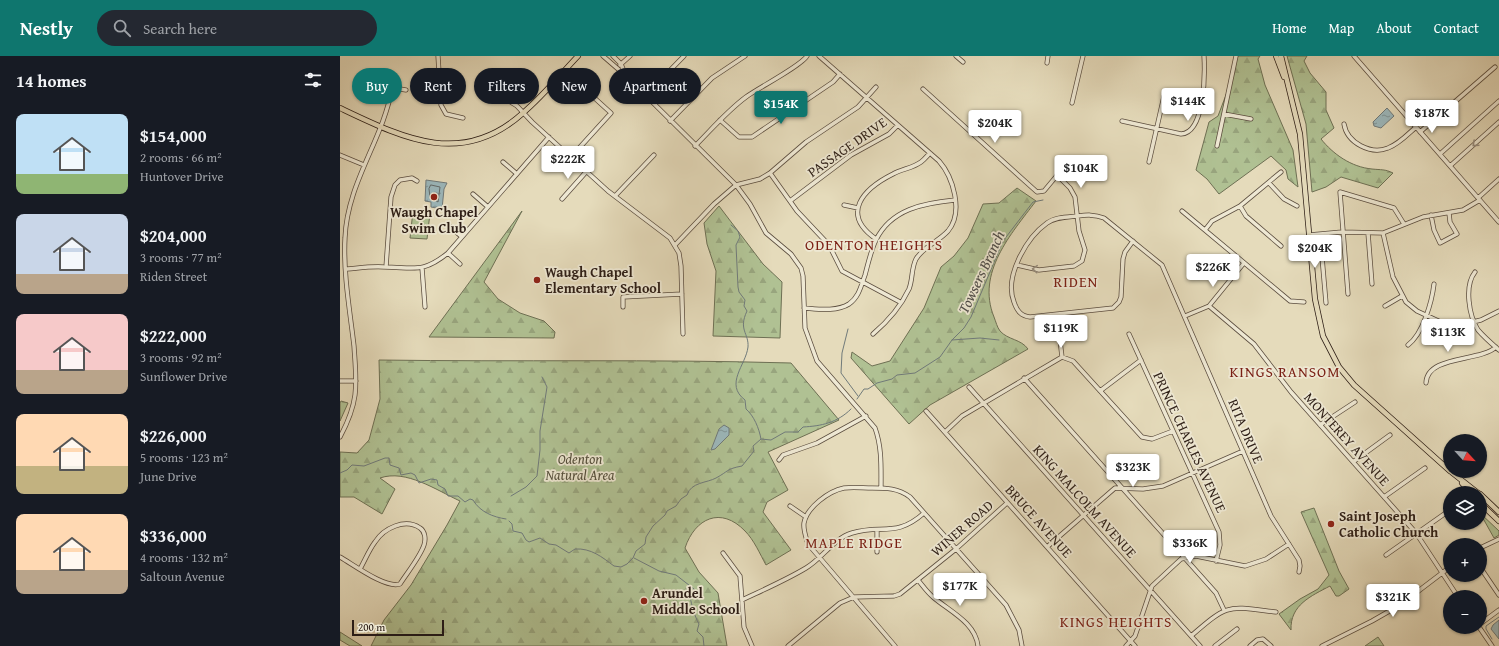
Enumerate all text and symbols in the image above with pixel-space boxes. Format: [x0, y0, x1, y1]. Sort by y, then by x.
search box [97, 10, 377, 46]
text: Nestly [20, 14, 73, 42]
icon: search [111, 17, 133, 39]
text: Search here [143, 18, 217, 39]
text: Home [1272, 18, 1307, 38]
text: Map [1329, 18, 1354, 38]
text: About [1376, 18, 1412, 38]
text: Contact [1434, 18, 1479, 38]
text: 14 homes [16, 68, 87, 93]
chip: Buy [352, 68, 402, 104]
chip: Rent [410, 68, 466, 104]
chip: Filters [474, 68, 539, 104]
chip: New [547, 68, 601, 104]
chip: Apartment [609, 68, 701, 104]
icon: filters [302, 69, 324, 91]
pin: $144K [1160, 88, 1216, 122]
pin: $154K [753, 91, 809, 125]
text: $144K [1170, 91, 1206, 110]
text: $154K [763, 94, 799, 113]
pin: $187K [1404, 100, 1460, 134]
text: $187K [1414, 103, 1450, 122]
pin: $204K [967, 110, 1023, 144]
street label: PASSAGE DRIVE [803, 112, 891, 182]
text: $204K [977, 113, 1013, 132]
text: $154,000 [140, 123, 206, 148]
icon: home [48, 130, 96, 178]
one-way arrow [1472, 139, 1479, 146]
pin: $222K [540, 146, 596, 180]
text: 2 rooms · 66 m² [140, 148, 222, 167]
text: $222K [550, 149, 586, 168]
pin: $104K [1053, 155, 1109, 189]
text: $104K [1063, 158, 1099, 177]
text: Huntover Drive [140, 167, 224, 186]
marker: Waugh Chapel Swim Club [429, 192, 439, 202]
place label: Waugh Chapel Swim Club [390, 202, 479, 238]
text: $204,000 [140, 223, 206, 248]
water label: Towsers Branch [953, 227, 1010, 317]
icon: home [48, 230, 96, 278]
district label: ODENTON HEIGHTS [805, 234, 943, 255]
pin: $204K [1287, 235, 1343, 269]
text: $204K [1297, 238, 1333, 257]
text: 3 rooms · 77 m² [140, 248, 222, 267]
pin: $226K [1185, 254, 1241, 288]
text: $226K [1195, 257, 1231, 276]
place label: Waugh Chapel Elementary School [545, 262, 662, 298]
one-way arrow [1032, 265, 1038, 274]
text: Riden Street [140, 267, 207, 286]
district label: RIDEN [1054, 271, 1098, 292]
marker: Waugh Chapel Elementary School [532, 275, 542, 285]
pin: $119K [1033, 315, 1089, 349]
text: $119K [1043, 318, 1079, 337]
pin: $113K [1420, 319, 1476, 353]
text: $113K [1430, 322, 1466, 341]
text: $222,000 [140, 323, 206, 348]
icon: home [48, 330, 96, 378]
text: 3 rooms · 92 m² [140, 348, 222, 367]
district label: KINGS RANSOM [1229, 361, 1341, 382]
text: Sunflower Drive [140, 367, 227, 386]
street label: PRINCE CHARLES AVENUE [1149, 368, 1231, 516]
street label: MONTEREY AVENUE [1299, 388, 1395, 490]
street label: RITA DRIVE [1223, 396, 1269, 466]
text: $226,000 [140, 423, 206, 448]
icon: home [48, 430, 96, 478]
north arrow [1443, 434, 1487, 478]
map controls [1443, 434, 1487, 634]
street label: KING MALCOLM AVENUE [1029, 440, 1141, 562]
text: 5 rooms · 123 m² [140, 448, 228, 467]
park label: Odenton Natural Area [545, 449, 615, 485]
pin: $323K [1105, 454, 1161, 488]
text: $323K [1115, 457, 1151, 476]
text: June Drive [140, 467, 197, 486]
street label: BRUCE AVENUE [1001, 480, 1077, 562]
button: layers [1443, 486, 1487, 530]
street label: WINER ROAD [926, 495, 998, 561]
place label: Saint Joseph Catholic Church [1339, 506, 1439, 542]
marker: Saint Joseph Catholic Church [1326, 519, 1336, 529]
text: $336,000 [140, 523, 206, 548]
icon: home [48, 530, 96, 578]
pin: $336K [1162, 530, 1218, 564]
district label: MAPLE RIDGE [805, 532, 903, 553]
text: $336K [1172, 533, 1208, 552]
button: + [1443, 538, 1487, 582]
text: 4 rooms · 132 m² [140, 548, 228, 567]
text: Saltoun Avenue [140, 567, 225, 586]
pin: $177K [932, 573, 988, 607]
text: $177K [942, 576, 978, 595]
place label: Arundel Middle School [652, 583, 741, 619]
pin: $321K [1365, 584, 1421, 618]
text: $321K [1375, 587, 1411, 606]
button: − [1443, 590, 1487, 634]
marker: Arundel Middle School [639, 596, 649, 606]
district label: KINGS HEIGHTS [1060, 611, 1172, 632]
scale bar [352, 618, 444, 637]
text: 200 m [358, 619, 385, 635]

